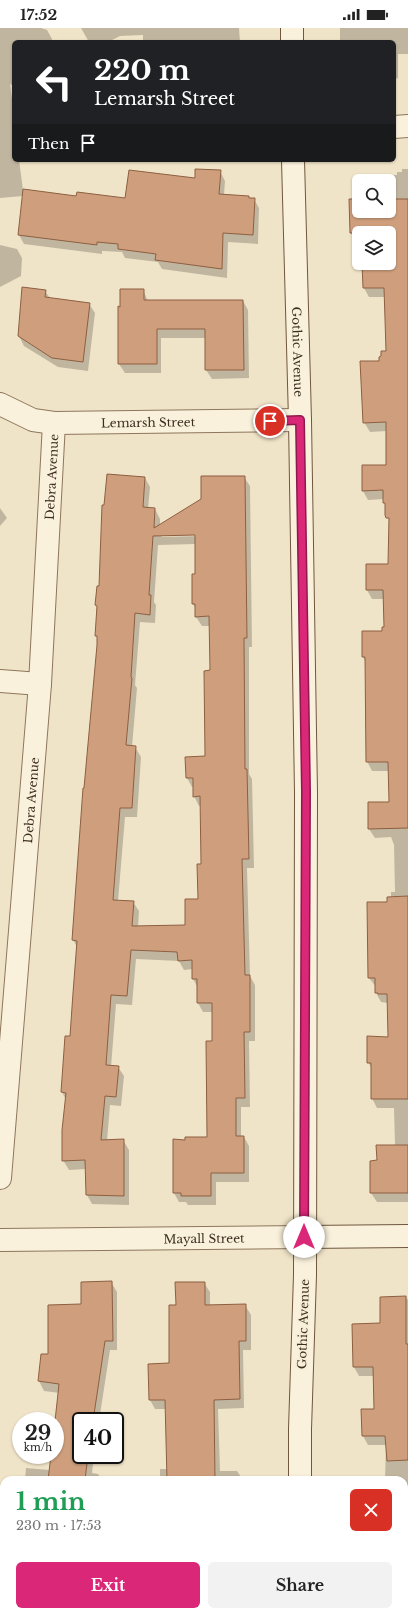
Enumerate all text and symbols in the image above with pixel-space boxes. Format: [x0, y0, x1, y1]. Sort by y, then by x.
text: 17:52 [20, 5, 57, 24]
text: 220 m [94, 53, 190, 88]
icon: left [28, 56, 80, 108]
text: Lemarsh Street [94, 88, 235, 110]
icon: arrive [77, 132, 99, 154]
text: Then [28, 134, 69, 153]
map controls [352, 174, 396, 270]
button: search [352, 174, 396, 218]
button: layers [352, 226, 396, 270]
street label: Gothic Avenue [289, 307, 307, 397]
pin [253, 404, 287, 438]
icon: arrive [259, 410, 281, 432]
street label: Lemarsh Street [101, 414, 196, 430]
street label: Debra Avenue [41, 433, 61, 520]
street label: Debra Avenue [20, 756, 42, 844]
position arrow [283, 1216, 325, 1258]
street label: Mayall Street [163, 1230, 245, 1246]
street label: Gothic Avenue [294, 1279, 312, 1369]
speed limit sign: 40 [72, 1412, 124, 1464]
text: 29 [25, 1421, 51, 1445]
text: km/h [24, 1441, 52, 1454]
text: 1 min [16, 1487, 86, 1516]
button: close [350, 1489, 392, 1531]
text: 230 m · 17:53 [16, 1517, 102, 1534]
button: Exit [16, 1562, 200, 1608]
button: Share [208, 1562, 392, 1608]

